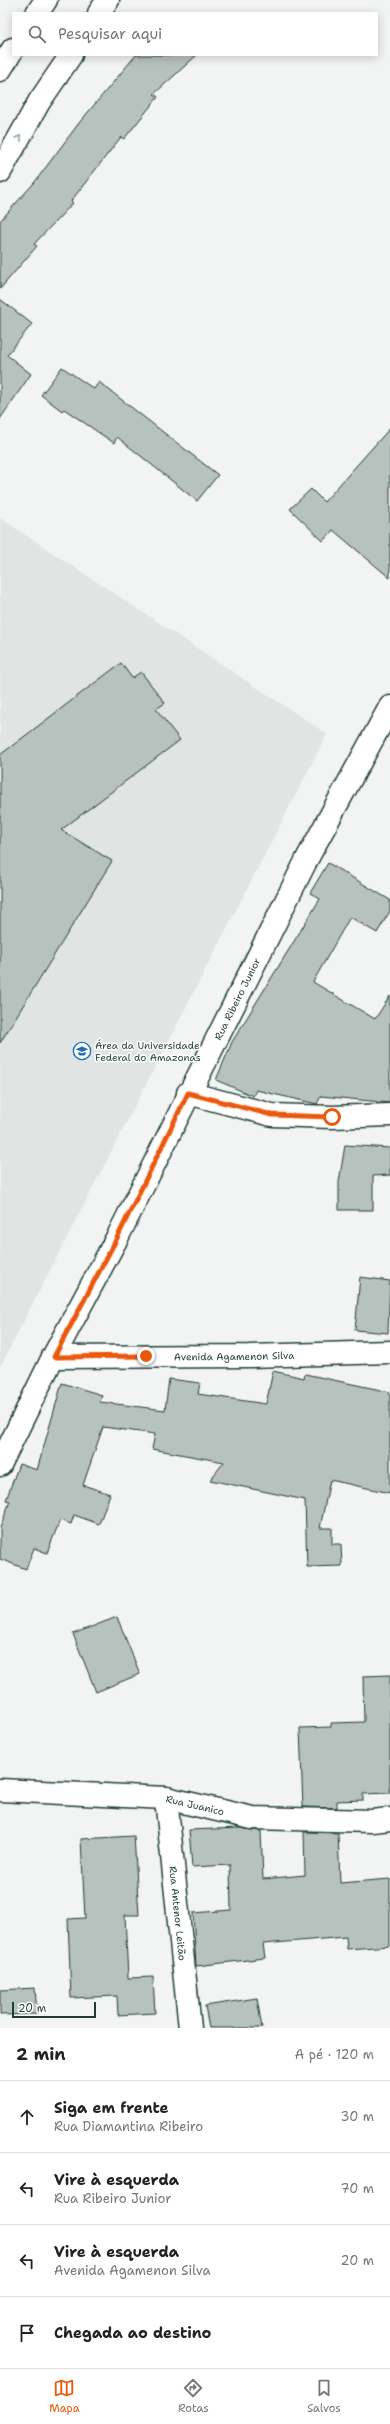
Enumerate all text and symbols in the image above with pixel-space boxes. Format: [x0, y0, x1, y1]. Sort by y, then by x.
search box [12, 12, 378, 56]
icon: search [26, 23, 48, 45]
text: Pesquisar aqui [58, 24, 162, 44]
one-way arrow [15, 134, 22, 142]
street label: Rua Ribeiro Junior [211, 955, 264, 1042]
place label: Área da Universidade Federal do Amazonas [95, 1039, 201, 1064]
school or university icon: Área da Universidade Federal do Amazonas [72, 1041, 92, 1061]
route start [323, 1108, 341, 1126]
route end [137, 1347, 155, 1365]
street label: Avenida Agamenon Silva [174, 1349, 295, 1363]
street label: Rua Juanico [165, 1792, 225, 1818]
street label: Rua Antenor Leitão [166, 1866, 189, 1961]
scale bar [12, 2000, 96, 2019]
text: 20 m [18, 2001, 46, 2016]
text: 2 min [16, 2043, 66, 2065]
text: A pé · 120 m [295, 2046, 374, 2063]
text: Siga em frente [54, 2098, 169, 2118]
icon: ahead [16, 2106, 38, 2128]
text: 30 m [340, 2108, 374, 2125]
text: Rua Diamantina Ribeiro [54, 2118, 203, 2135]
text: Vire à esquerda [54, 2170, 179, 2190]
icon: left [16, 2178, 38, 2200]
text: 70 m [340, 2180, 374, 2197]
text: Rua Ribeiro Junior [54, 2190, 171, 2207]
text: Vire à esquerda [54, 2242, 179, 2262]
icon: left [16, 2250, 38, 2272]
text: 20 m [341, 2252, 374, 2269]
text: Avenida Agamenon Silva [54, 2262, 211, 2279]
icon: arrive [16, 2322, 38, 2344]
text: Chegada ao destino [54, 2323, 211, 2343]
tab: Mapa [49, 2377, 80, 2416]
tab: Rotas [178, 2377, 209, 2416]
tab: Salvos [307, 2377, 341, 2416]

